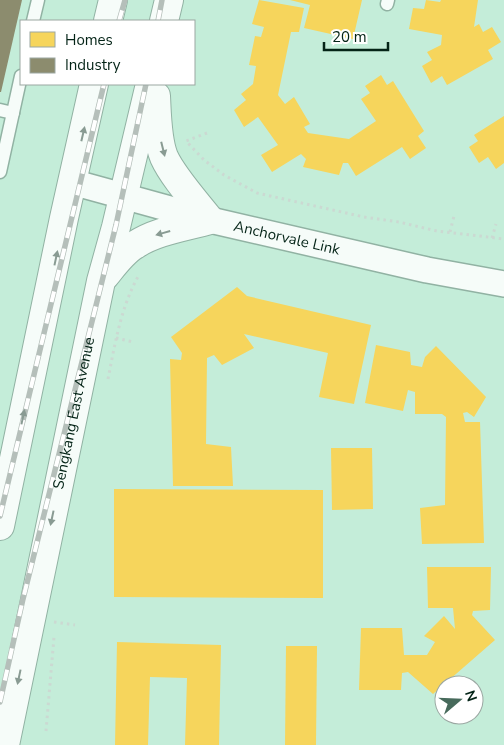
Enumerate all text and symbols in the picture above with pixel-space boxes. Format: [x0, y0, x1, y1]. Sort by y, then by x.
legend [20, 20, 195, 85]
scale bar [324, 20, 388, 52]
text: 20 m [332, 27, 367, 47]
text: Homes [65, 30, 113, 50]
text: Industry [65, 55, 121, 75]
one-way arrow [79, 126, 87, 142]
one-way arrow [159, 142, 167, 157]
street label: Anchorvale Link [232, 216, 342, 260]
one-way arrow [155, 229, 170, 237]
one-way arrow [52, 250, 60, 265]
street label: Sengkang East Avenue [48, 335, 99, 491]
one-way arrow [19, 409, 27, 424]
one-way arrow [48, 510, 56, 525]
one-way arrow [15, 669, 23, 684]
north arrow [434, 675, 484, 725]
text: N [460, 688, 482, 704]

